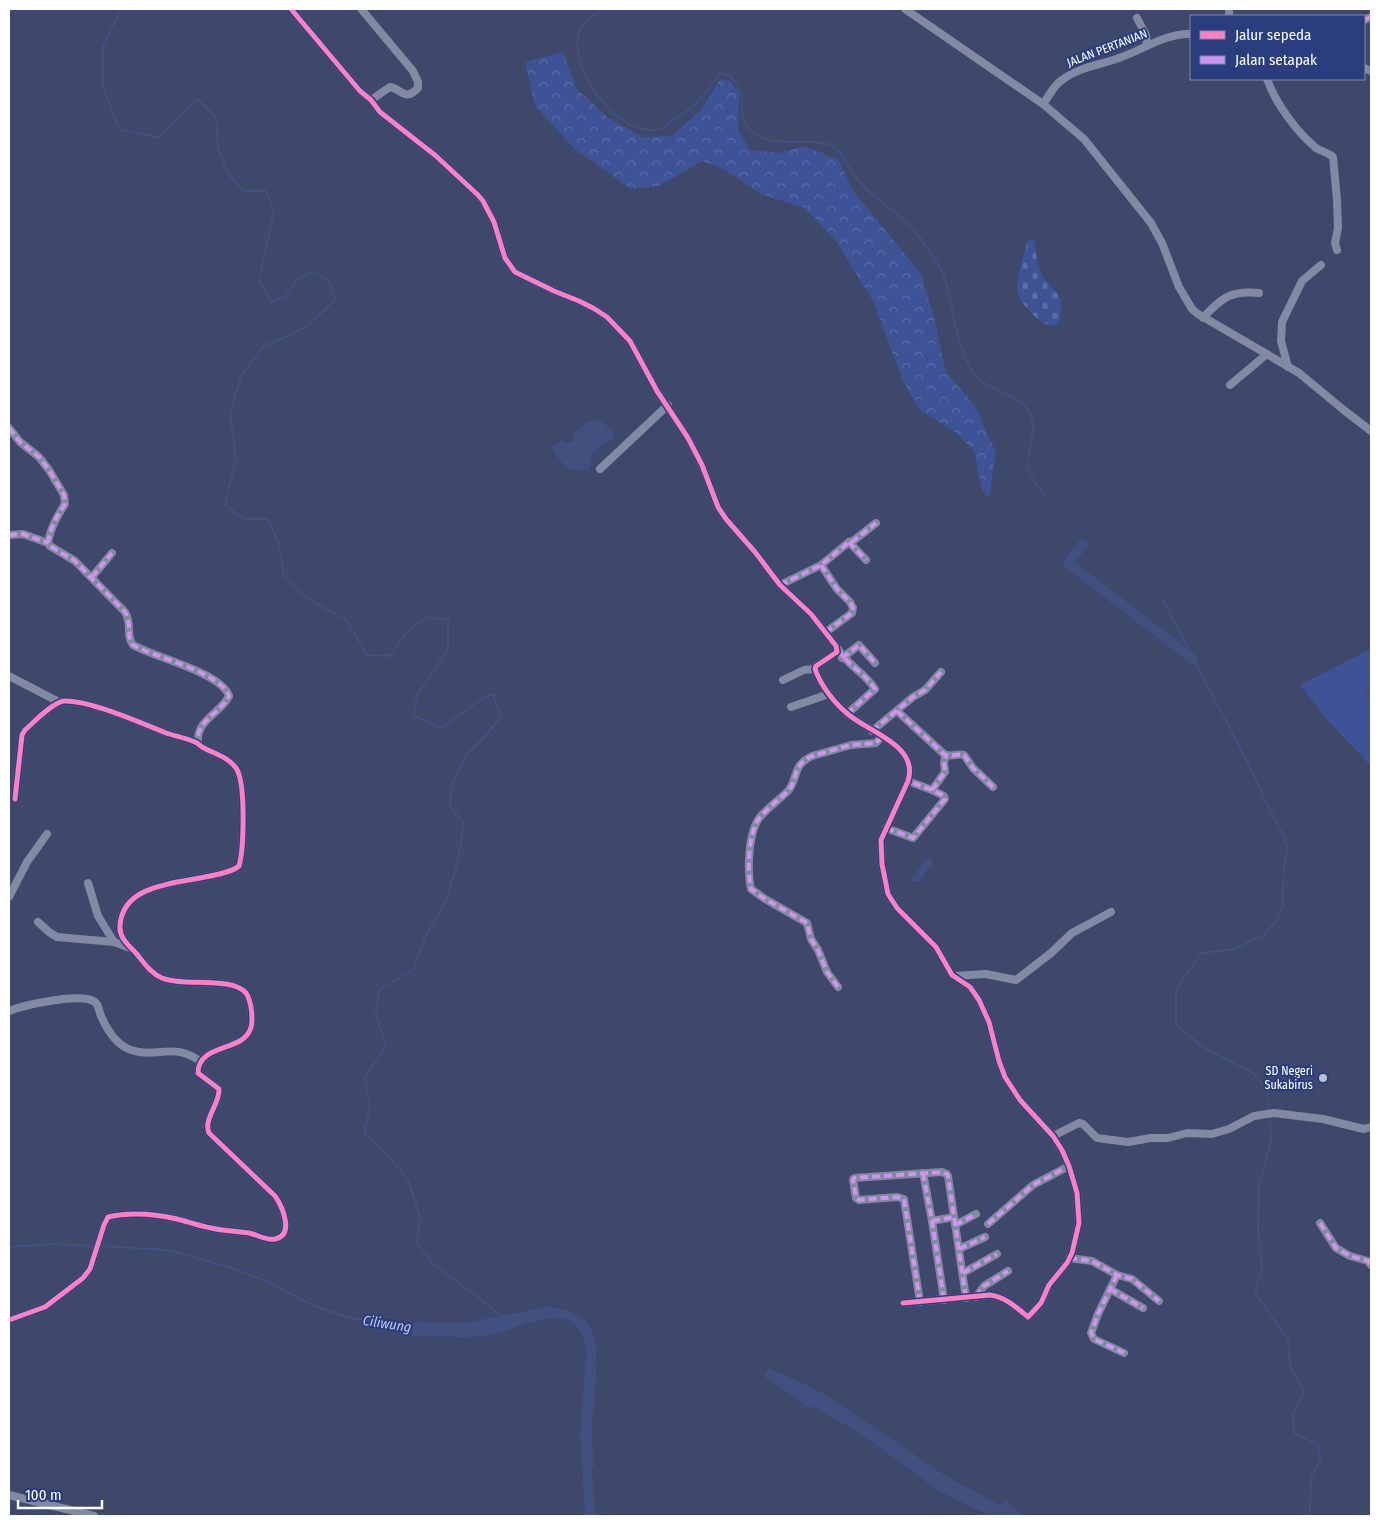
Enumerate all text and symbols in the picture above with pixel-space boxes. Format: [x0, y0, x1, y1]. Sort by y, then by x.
legend [1190, 15, 1365, 80]
street label: JALAN PERTANIAN [1065, 26, 1149, 70]
text: Jalur sepeda [1235, 26, 1311, 44]
text: Jalan setapak [1235, 51, 1317, 69]
place label: SD Negeri Sukabirus [1264, 1064, 1313, 1092]
marker: SD Negeri Sukabirus [1317, 1072, 1329, 1084]
water label: Ciliwung [362, 1312, 412, 1336]
scale bar [18, 1478, 101, 1510]
text: 100 m [25, 1486, 62, 1504]

